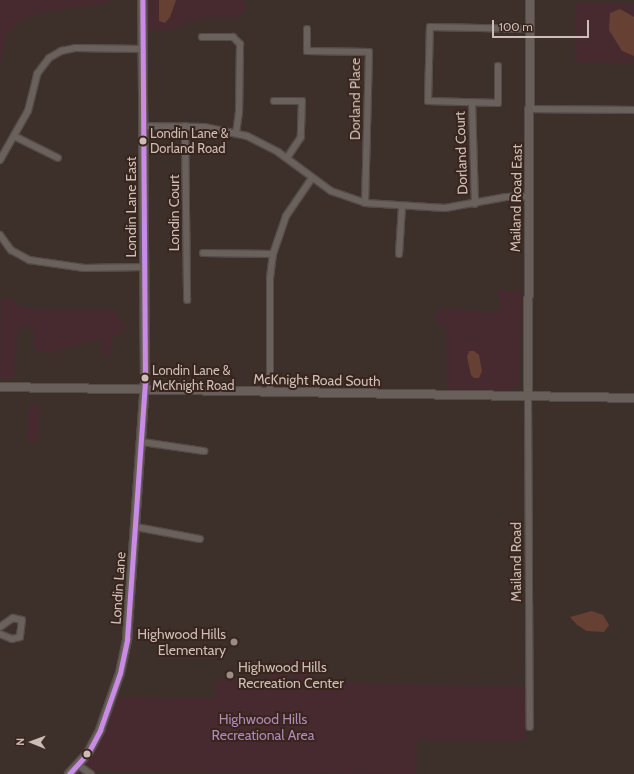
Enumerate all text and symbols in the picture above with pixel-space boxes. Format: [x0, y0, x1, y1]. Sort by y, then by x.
scale bar [494, 12, 591, 38]
text: 100 m [499, 19, 533, 34]
street label: Dorland Place [347, 58, 363, 140]
street label: Dorland Court [451, 111, 471, 195]
place label: Londin Lane & Dorland Road [150, 126, 229, 157]
marker: Londin Lane & Dorland Road [138, 136, 148, 146]
street label: Mailand Road East [507, 144, 525, 252]
street label: Londin Lane East [123, 157, 139, 257]
street label: Londin Court [166, 175, 182, 251]
place label: Londin Lane & McKnight Road [152, 363, 234, 394]
street label: McKnight Road South [253, 370, 381, 390]
marker: Londin Lane & McKnight Road [140, 373, 150, 383]
street label: Mailand Road [508, 522, 524, 602]
street label: Londin Lane [107, 551, 129, 625]
place label: Highwood Hills Elementary [137, 626, 226, 658]
marker: Highwood Hills Elementary [229, 637, 239, 647]
place label: Highwood Hills Recreation Center [238, 659, 344, 692]
marker: Highwood Hills Recreation Center [225, 670, 235, 680]
park label: Highwood Hills Recreational Area [212, 711, 314, 744]
north arrow [12, 722, 52, 762]
text: N [13, 738, 27, 746]
unlabelled marker [82, 749, 92, 759]

